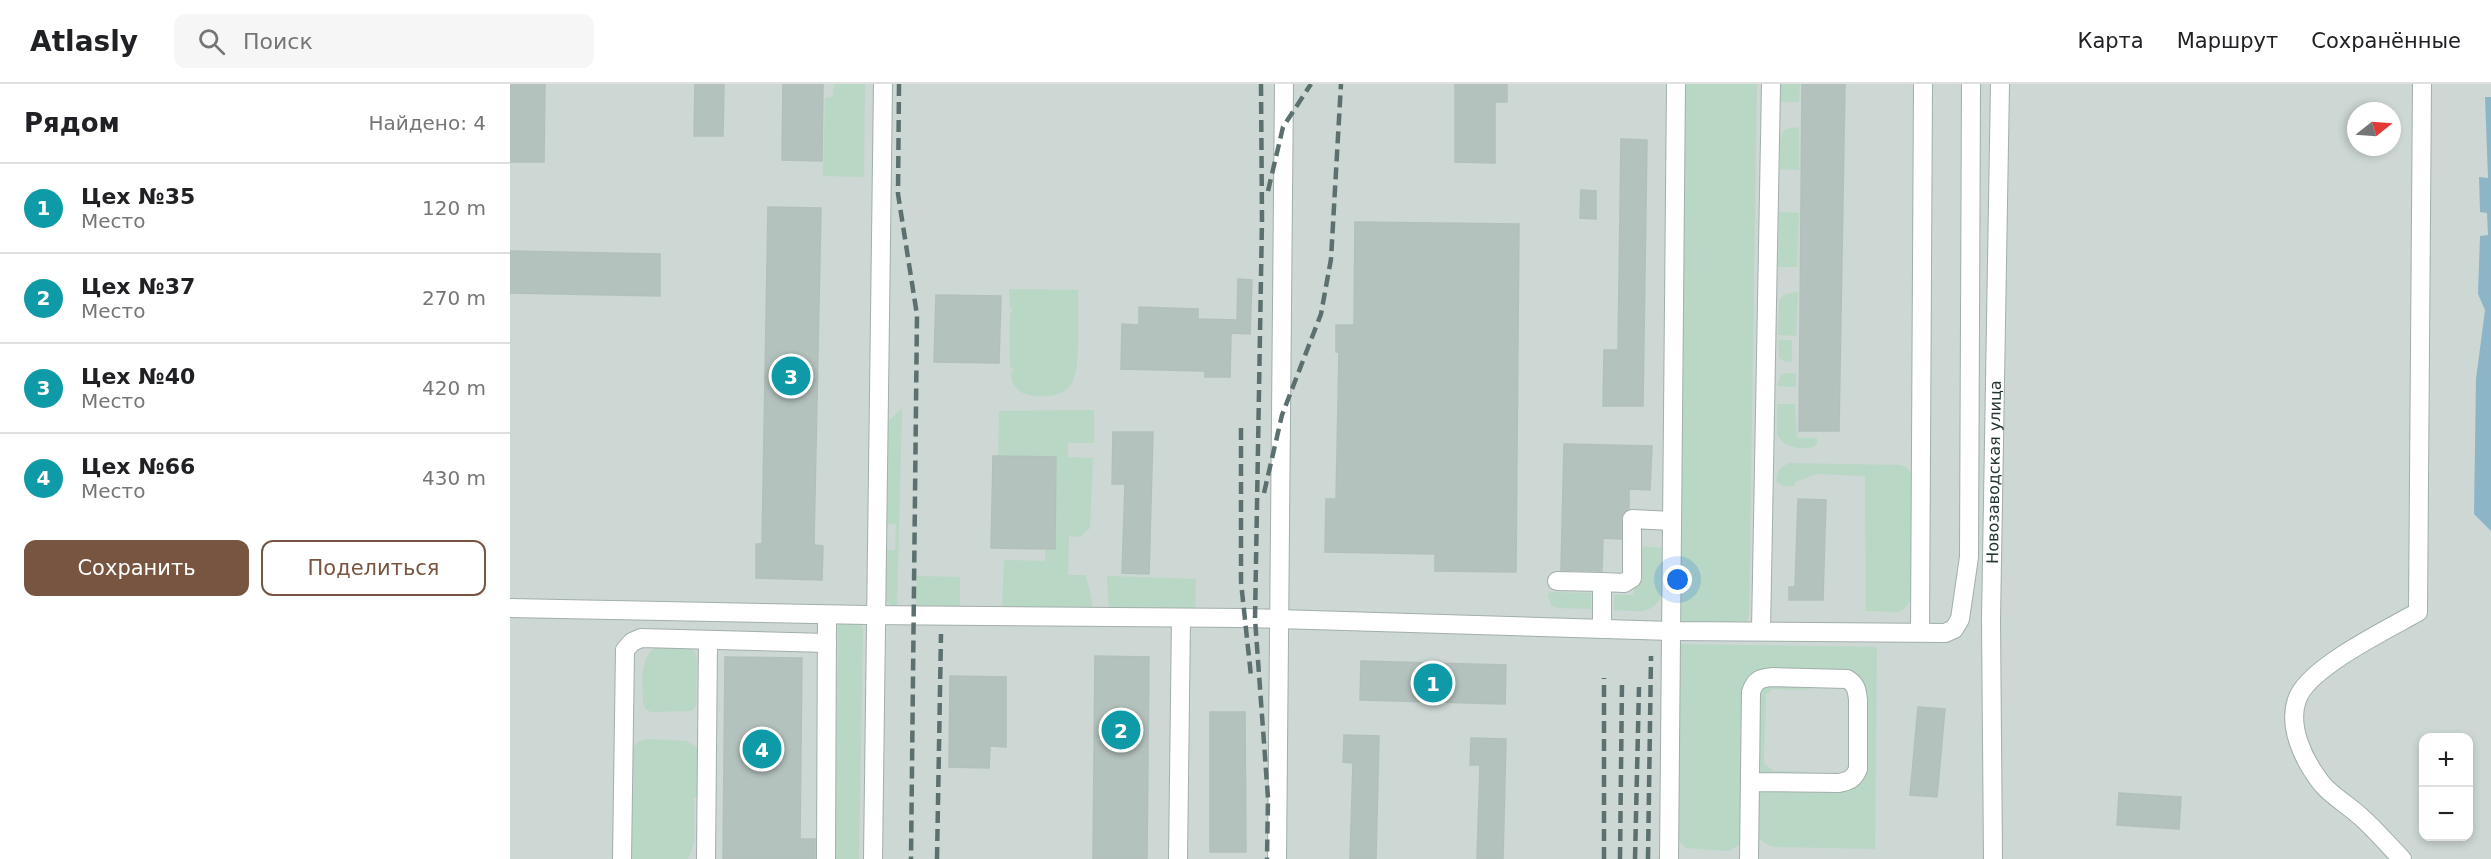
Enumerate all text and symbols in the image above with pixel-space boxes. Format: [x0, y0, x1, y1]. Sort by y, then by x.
search box [174, 14, 594, 68]
text: Atlasly [30, 25, 138, 58]
icon: search [195, 25, 228, 58]
text: Поиск [243, 29, 313, 54]
text: Карта [2078, 29, 2144, 53]
text: Маршрут [2177, 29, 2278, 53]
text: Сохранённые [2311, 29, 2461, 53]
north arrow [2347, 102, 2401, 156]
text: Рядом [24, 108, 120, 138]
text: Найдено: 4 [368, 111, 486, 135]
text: Цех №35 [81, 184, 195, 209]
text: 1 [37, 196, 50, 220]
text: 120 m [422, 196, 486, 220]
text: Место [81, 209, 145, 233]
text: Цех №37 [81, 274, 195, 299]
text: 2 [37, 286, 50, 310]
text: 270 m [422, 286, 486, 310]
text: Место [81, 299, 145, 323]
pin: 3 [772, 354, 810, 398]
text: Цех №40 [81, 364, 195, 389]
text: 3 [37, 376, 50, 400]
text: 420 m [422, 376, 486, 400]
street label: Новозаводская улица [1983, 380, 2005, 564]
text: Место [81, 389, 145, 413]
text: Цех №66 [81, 454, 195, 479]
text: 4 [37, 466, 50, 490]
text: 430 m [422, 466, 486, 490]
text: Место [81, 479, 145, 503]
button: Сохранить [24, 540, 249, 596]
button: Поделиться [261, 540, 486, 596]
your location [1663, 565, 1692, 594]
pin: 1 [1414, 660, 1452, 706]
pin: 2 [1102, 708, 1140, 752]
pin: 4 [742, 726, 782, 772]
map controls [2419, 733, 2473, 841]
button: + [2419, 733, 2473, 787]
button: − [2419, 787, 2473, 841]

